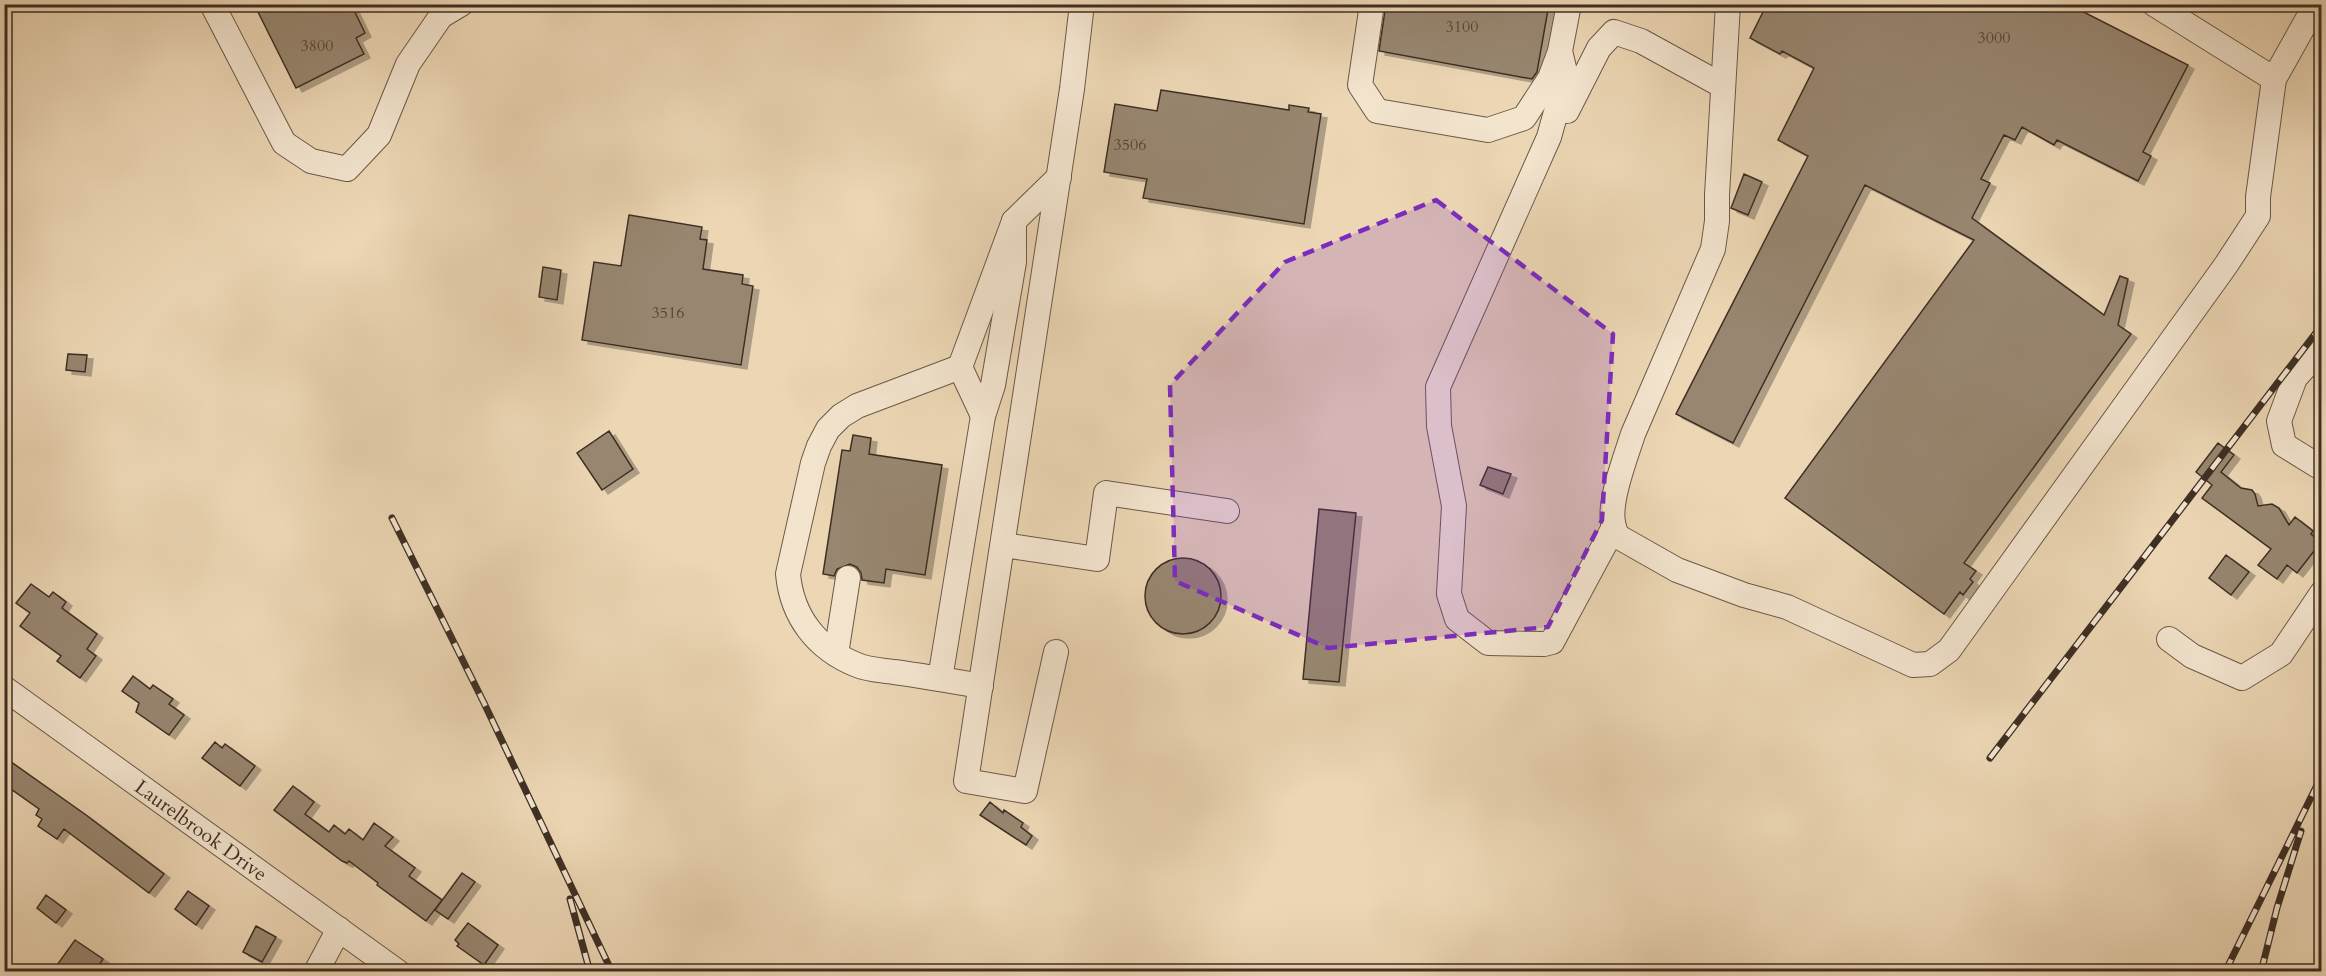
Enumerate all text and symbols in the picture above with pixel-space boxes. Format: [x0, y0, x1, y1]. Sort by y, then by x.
house number: 3100 [1446, 16, 1478, 38]
house number: 3000 [1978, 27, 2010, 49]
house number: 3800 [301, 35, 333, 57]
house number: 3506 [1114, 134, 1146, 156]
house number: 3516 [652, 302, 684, 324]
street label: Laurelbrook Drive [129, 773, 273, 887]

